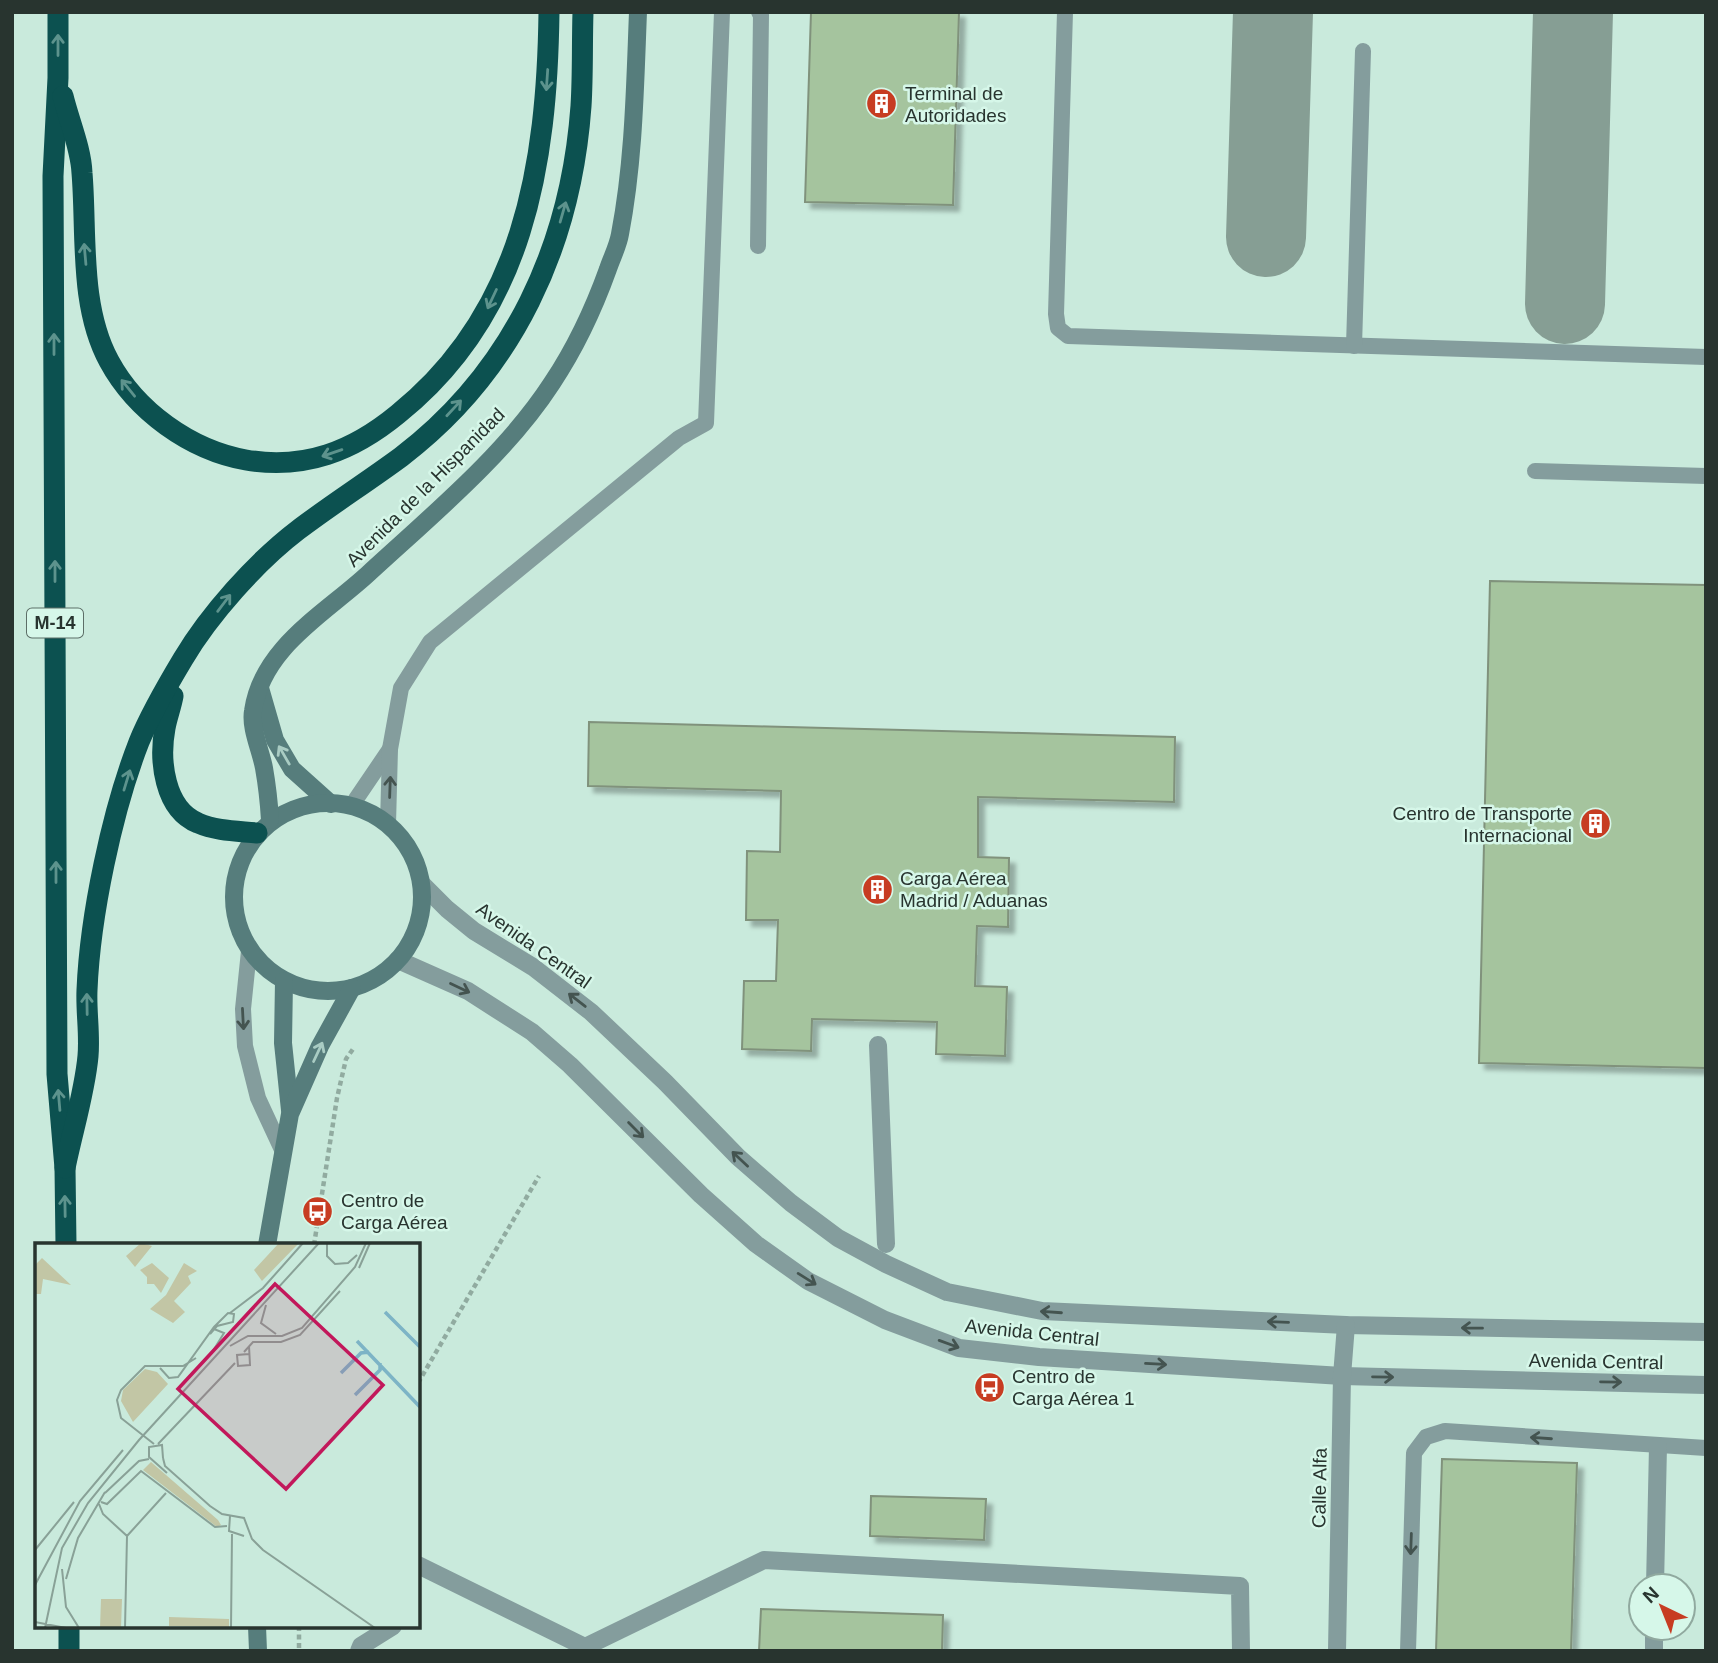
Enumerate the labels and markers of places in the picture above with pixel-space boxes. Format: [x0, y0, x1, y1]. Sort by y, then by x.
place label: Terminal de Autoridades [905, 83, 1006, 126]
building icon: Terminal de Autoridades [865, 87, 899, 121]
place label: Centro de Transporte Internacional [1392, 803, 1572, 846]
building icon: Centro de Transporte Internacional [1578, 807, 1612, 841]
place label: Carga Aérea Madrid / Aduanas [900, 868, 1048, 911]
building icon: Carga Aérea Madrid / Aduanas [860, 872, 894, 906]
place label: Centro de Carga Aérea [341, 1190, 448, 1233]
bus stop icon: Centro de Carga Aérea [301, 1194, 335, 1228]
place label: Centro de Carga Aérea 1 [1012, 1366, 1135, 1409]
bus stop icon: Centro de Carga Aérea 1 [972, 1370, 1006, 1404]

